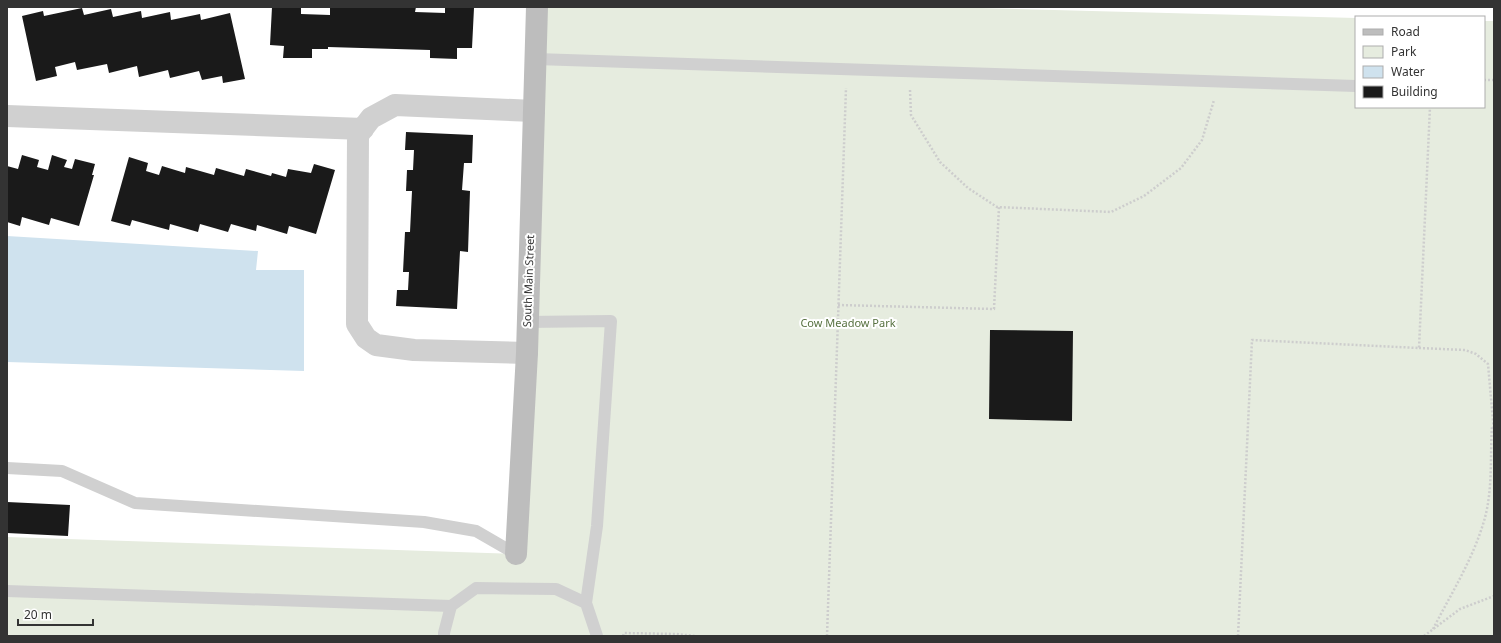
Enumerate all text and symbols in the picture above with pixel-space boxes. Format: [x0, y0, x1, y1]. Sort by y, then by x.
legend [1355, 16, 1485, 108]
text: Road [1391, 23, 1420, 40]
text: Park [1391, 43, 1417, 60]
text: Water [1391, 63, 1425, 80]
text: Building [1391, 83, 1438, 100]
street label: South Main Street [519, 235, 537, 327]
park label: Cow Meadow Park [800, 315, 896, 330]
scale bar [18, 601, 93, 627]
text: 20 m [24, 606, 52, 623]

